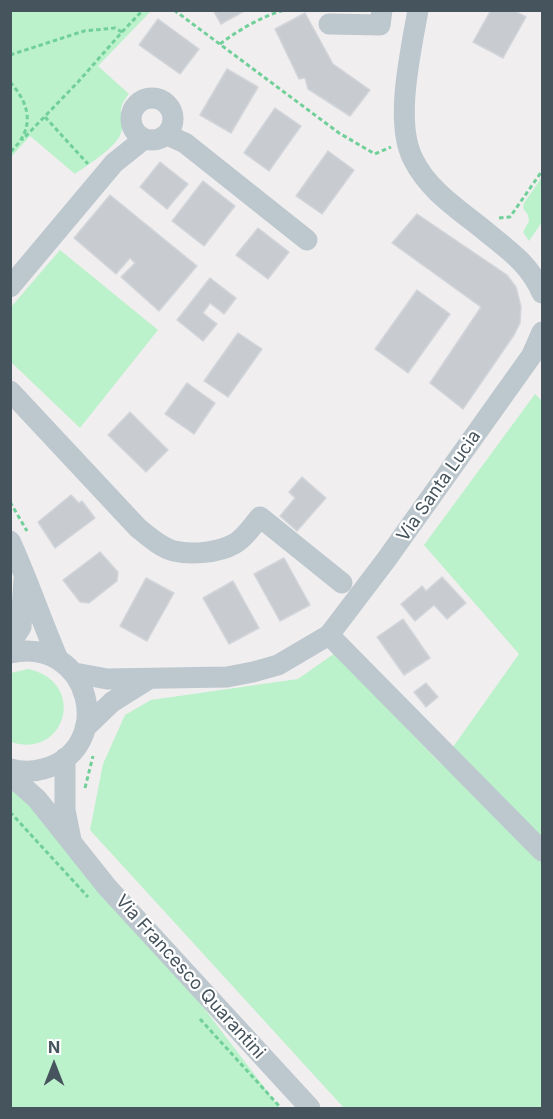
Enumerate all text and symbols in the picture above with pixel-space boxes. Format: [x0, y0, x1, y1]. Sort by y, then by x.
street label: Via Santa Lucia [393, 426, 485, 546]
street label: Via Francesco Quarantini [111, 891, 269, 1063]
north arrow [24, 1035, 84, 1095]
text: N [48, 1037, 60, 1057]

